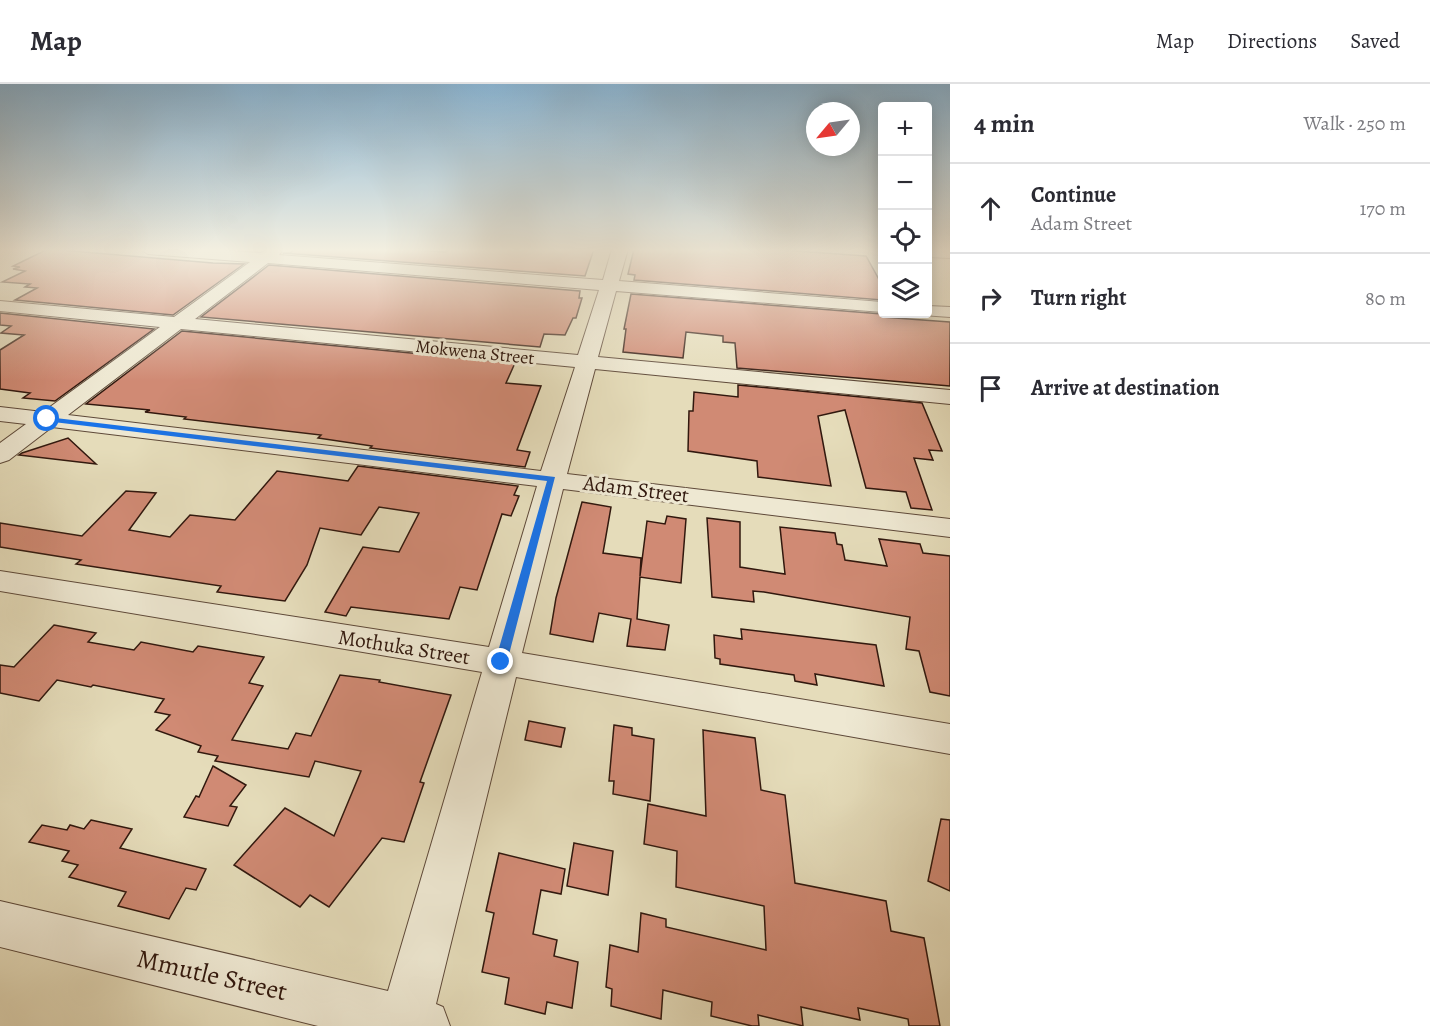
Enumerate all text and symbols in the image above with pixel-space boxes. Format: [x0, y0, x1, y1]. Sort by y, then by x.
text: Map [30, 22, 82, 60]
text: Map [1156, 27, 1194, 55]
text: Directions [1227, 27, 1317, 55]
text: Saved [1350, 27, 1400, 55]
north arrow [806, 102, 860, 156]
map controls [878, 102, 932, 318]
button: + [878, 102, 932, 156]
text: 4 min [974, 106, 1035, 141]
text: Walk · 250 m [1304, 110, 1406, 137]
button: − [878, 156, 932, 210]
text: Continue [1031, 180, 1116, 210]
icon: ahead [974, 192, 1007, 225]
text: 170 m [1360, 195, 1406, 222]
button: locate [878, 210, 932, 264]
text: Adam Street [1031, 210, 1132, 237]
button: layers [878, 264, 932, 318]
icon: right [974, 282, 1007, 315]
text: Turn right [1031, 283, 1127, 313]
text: 80 m [1365, 285, 1406, 312]
street label: Mokwena Street [414, 334, 536, 370]
icon: arrive [974, 372, 1007, 405]
text: Arrive at destination [1031, 373, 1220, 403]
route start [33, 405, 59, 431]
street label: Adam Street [581, 469, 691, 509]
street label: Mothuka Street [336, 623, 472, 671]
route end [487, 648, 513, 674]
street label: Mmutle Street [133, 941, 291, 1009]

